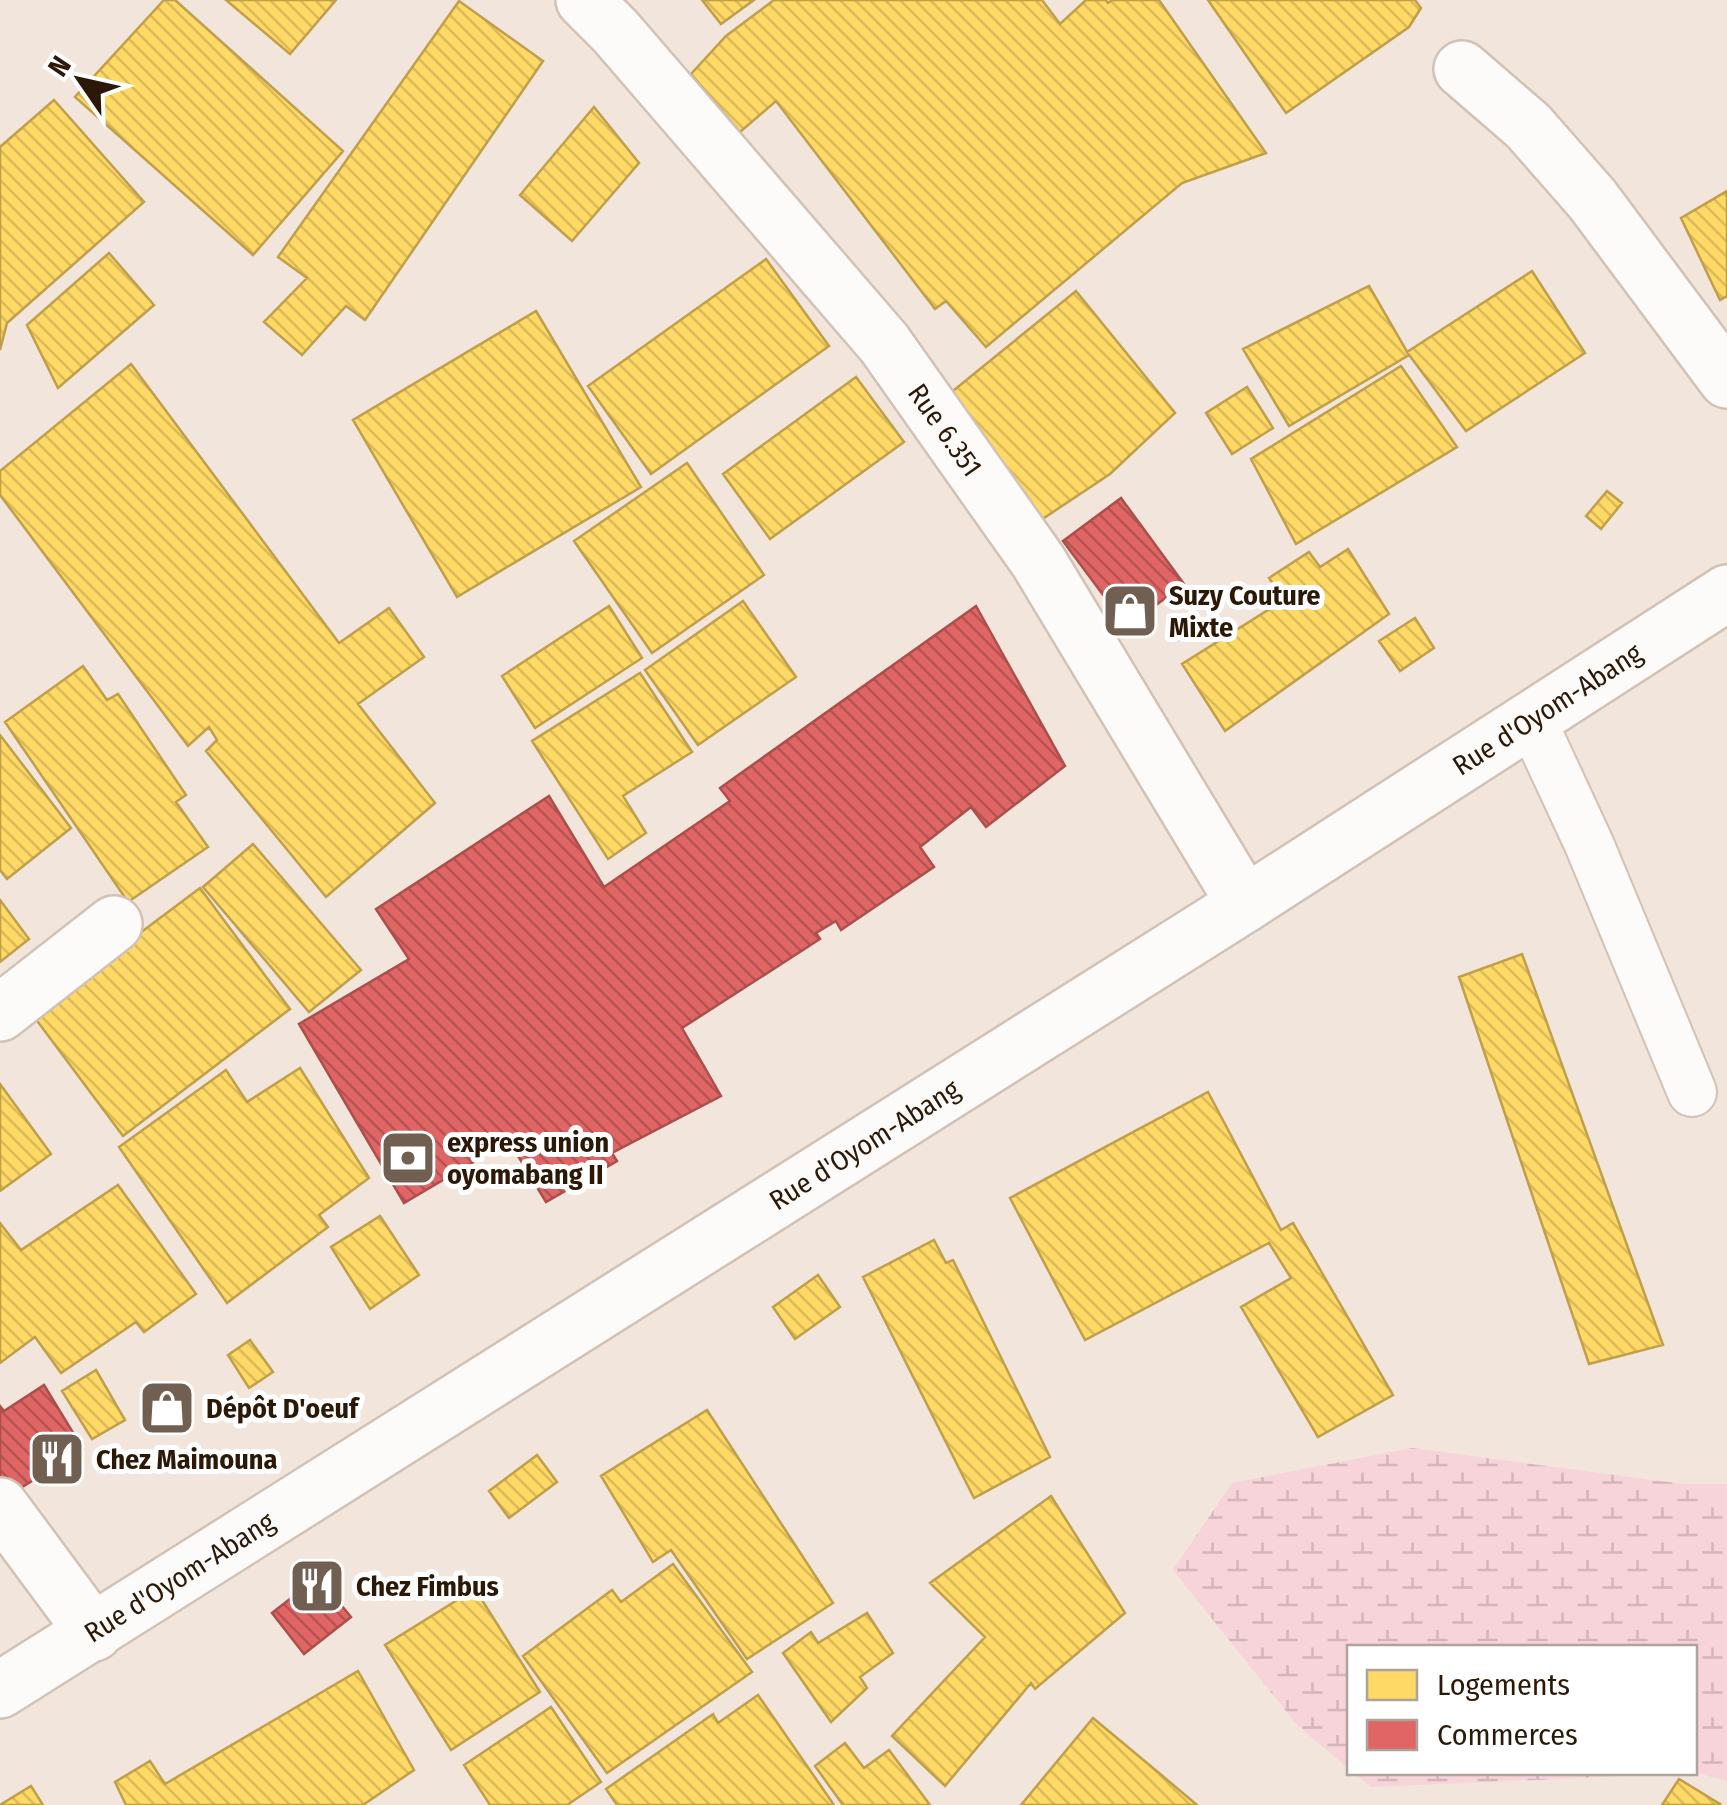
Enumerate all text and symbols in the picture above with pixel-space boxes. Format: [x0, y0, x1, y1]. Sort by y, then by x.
north arrow [30, 30, 130, 130]
text: N [41, 50, 78, 82]
street label: Rue 6.351 [901, 377, 989, 483]
place label: Suzy Couture Mixte [1169, 579, 1321, 644]
shop icon: Suzy Couture Mixte [1100, 581, 1160, 641]
street label: Rue d'Oyom-Abang [1447, 636, 1649, 783]
street label: Rue d'Oyom-Abang [763, 1072, 966, 1217]
place label: express union oyomabang II [447, 1126, 609, 1191]
bank icon: express union oyomabang II [378, 1128, 438, 1188]
shop icon: Dépôt D'oeuf [137, 1378, 197, 1438]
place label: Dépôt D'oeuf [206, 1392, 361, 1425]
restaurant icon: Chez Maimouna [27, 1429, 87, 1489]
place label: Chez Maimouna [96, 1443, 277, 1476]
street label: Rue d'Oyom-Abang [78, 1505, 281, 1650]
restaurant icon: Chez Fimbus [287, 1556, 347, 1616]
place label: Chez Fimbus [356, 1570, 499, 1603]
legend [1347, 1645, 1697, 1775]
text: Logements [1437, 1667, 1570, 1703]
text: Commerces [1437, 1717, 1578, 1753]

